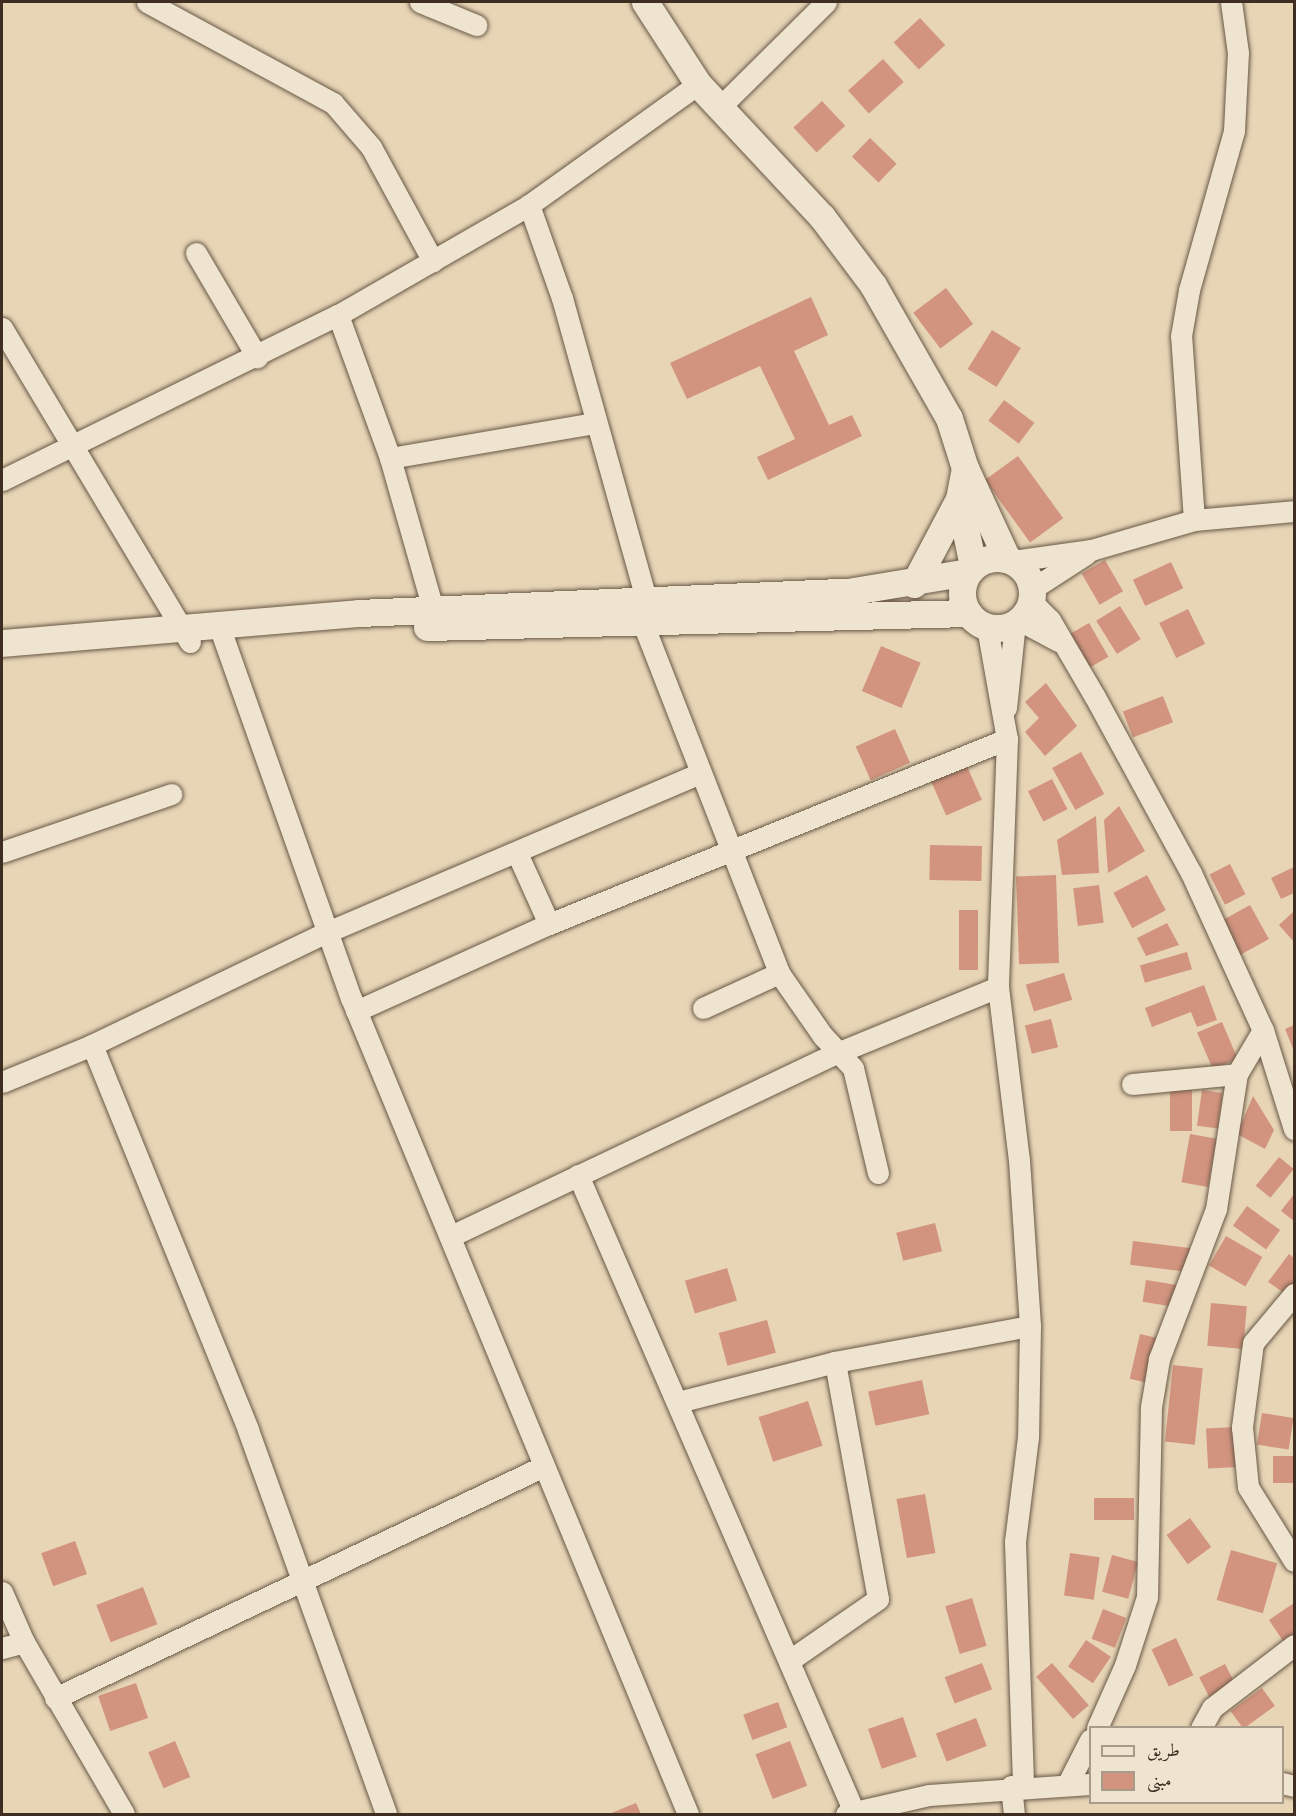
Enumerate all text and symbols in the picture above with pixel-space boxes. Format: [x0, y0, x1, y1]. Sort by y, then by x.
legend [1089, 1726, 1284, 1804]
text: طريق [1147, 1739, 1180, 1762]
text: مبنى [1147, 1769, 1172, 1792]

